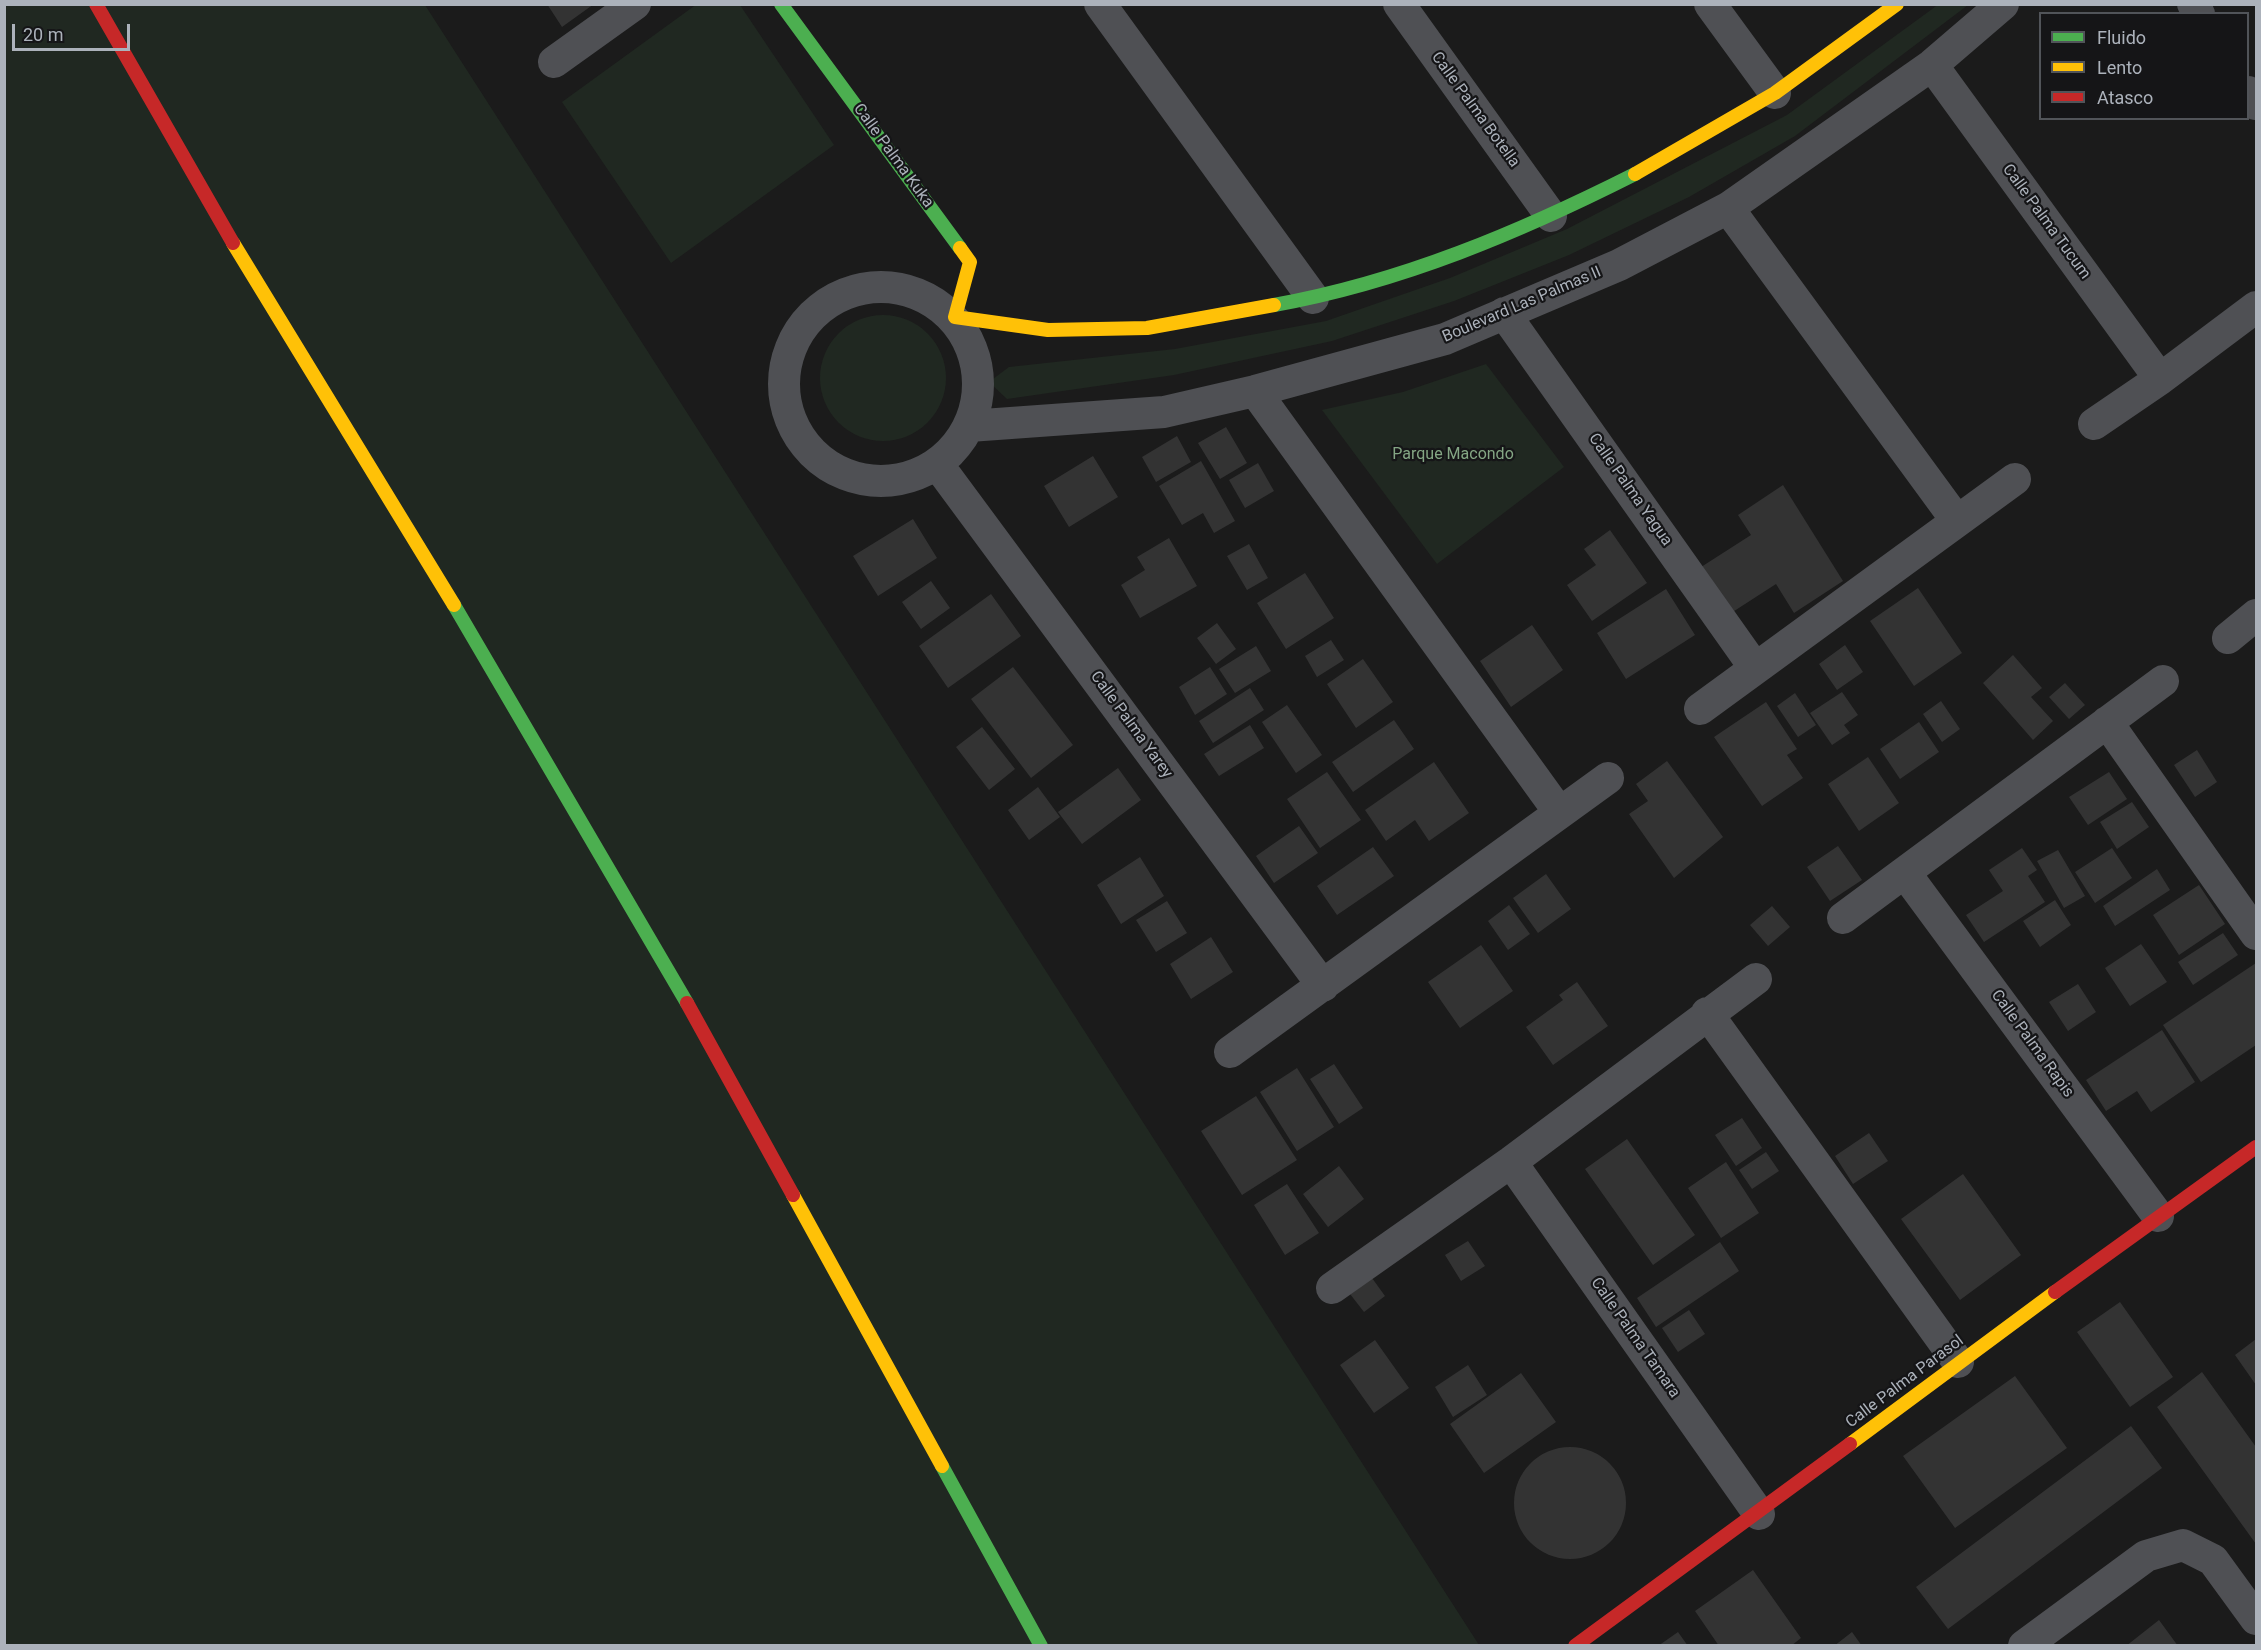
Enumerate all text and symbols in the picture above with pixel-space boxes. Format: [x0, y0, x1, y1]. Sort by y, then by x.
scale bar [15, 12, 134, 50]
legend [2039, 12, 2249, 120]
text: 20 m [23, 24, 63, 45]
text: Fluido [2097, 27, 2146, 48]
street label: Calle Palma Botella [1427, 49, 1523, 171]
text: Lento [2097, 57, 2142, 78]
text: Atasco [2097, 87, 2153, 108]
street label: Calle Palma Kuka [849, 100, 937, 212]
street label: Calle Palma Tucum [1998, 161, 2094, 283]
street label: Boulevard Las Palmas II [1440, 263, 1604, 347]
street label: Calle Palma Yagua [1584, 430, 1676, 550]
park label: Parque Macondo [1392, 445, 1514, 465]
street label: Calle Palma Yarey [1086, 668, 1176, 782]
street label: Calle Palma Rapis [1987, 986, 2077, 1102]
street label: Calle Palma Tamara [1586, 1274, 1684, 1402]
street label: Calle Palma Parasol [1842, 1331, 1968, 1433]

